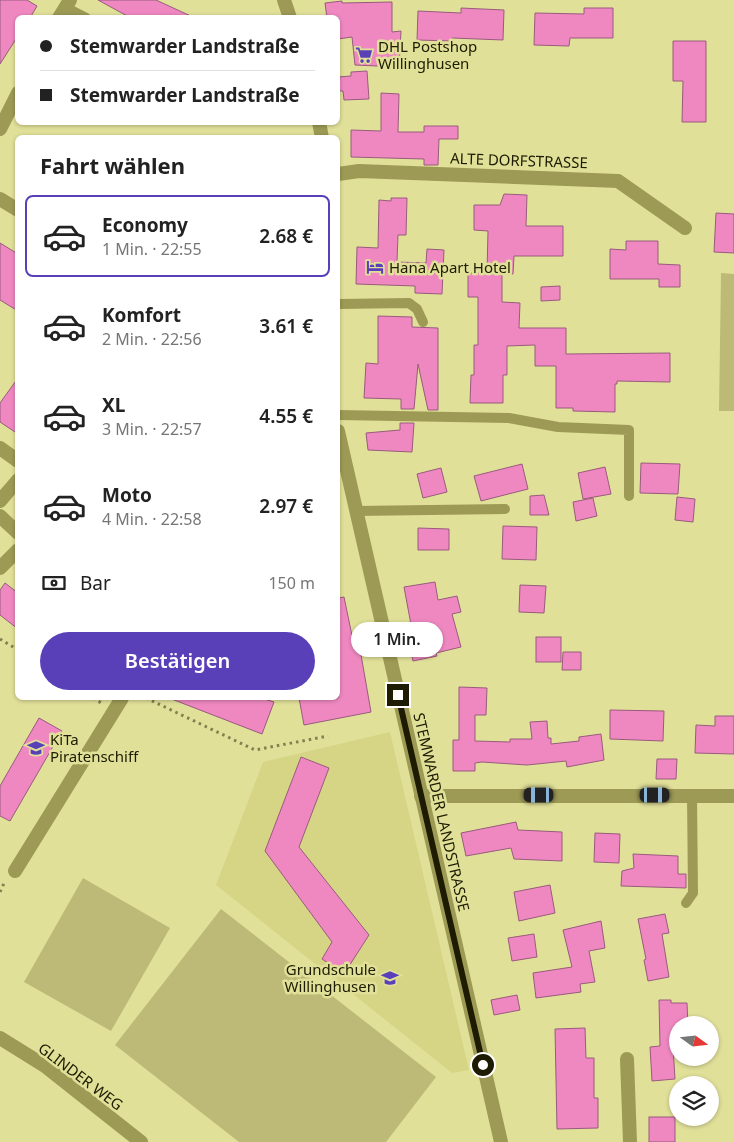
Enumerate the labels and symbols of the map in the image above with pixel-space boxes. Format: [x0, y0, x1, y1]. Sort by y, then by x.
place label: DHL Postshop Willinghusen [378, 36, 477, 73]
supermarket icon: DHL Postshop Willinghusen [354, 45, 374, 65]
street label: ALTE DORFSTRASSE [450, 148, 588, 172]
hotel icon: Hana Apart Hotel [365, 257, 385, 277]
place label: Hana Apart Hotel [389, 257, 511, 277]
callout: 1 Min. [352, 622, 444, 658]
route end [387, 684, 409, 706]
street label: STEMWARDER LANDSTRASSE [409, 711, 475, 913]
place label: KiTa Piratenschiff [50, 729, 139, 766]
school or university icon: KiTa Piratenschiff [26, 738, 46, 758]
car [524, 788, 554, 803]
car [640, 788, 670, 803]
place label: Grundschule Willinghusen [285, 959, 376, 996]
school or university icon: Grundschule Willinghusen [380, 968, 400, 988]
north arrow [669, 1016, 719, 1066]
street label: GLINDER WEG [35, 1038, 127, 1114]
route start [472, 1054, 494, 1076]

